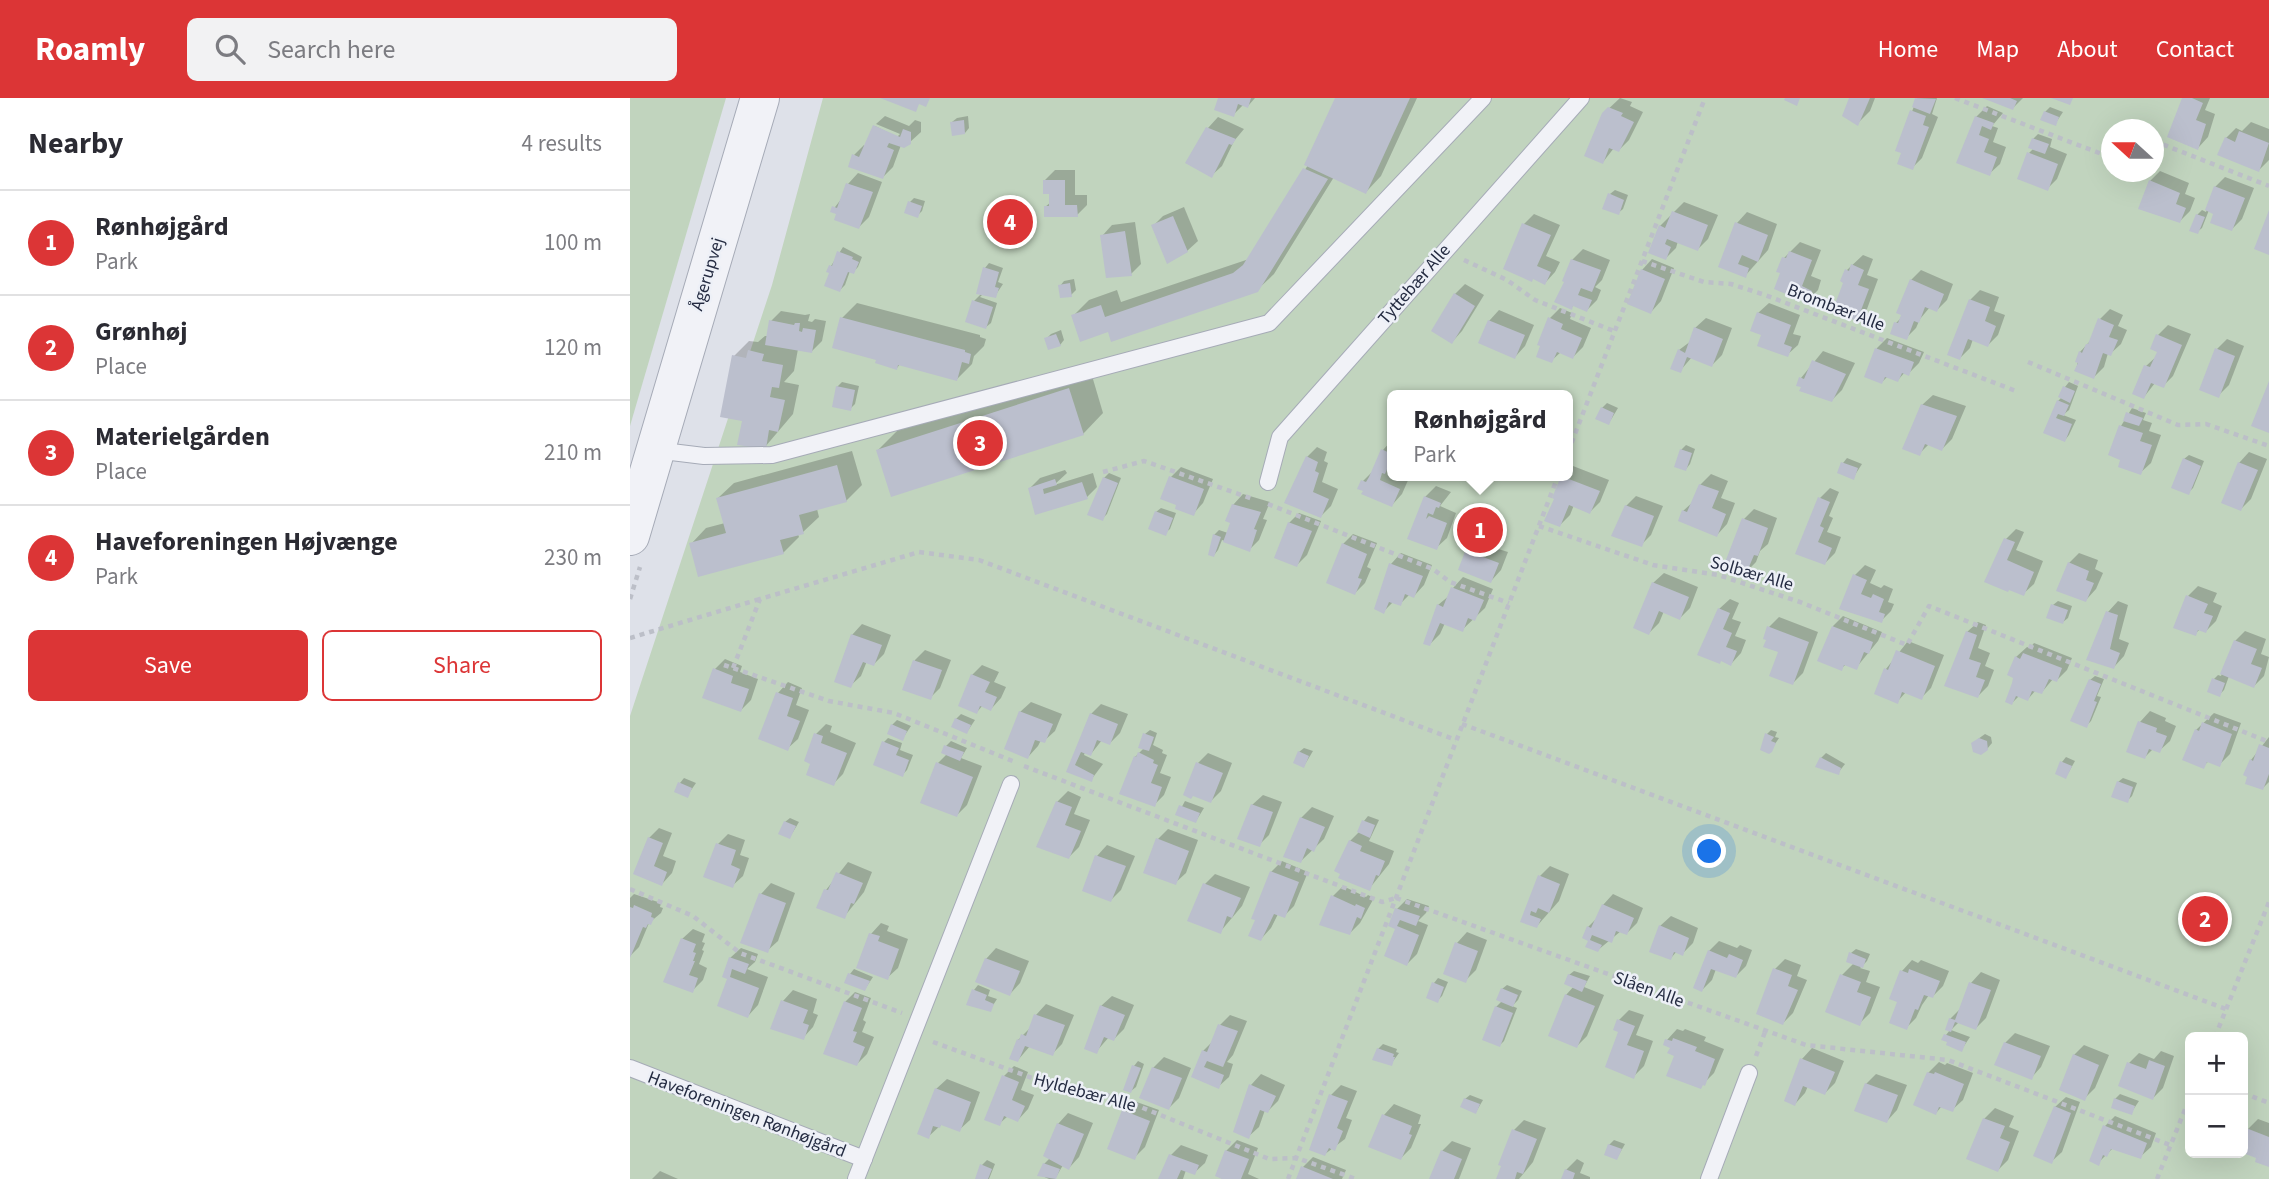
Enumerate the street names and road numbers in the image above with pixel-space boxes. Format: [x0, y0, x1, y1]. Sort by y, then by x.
street label: Ågerupvej [685, 235, 730, 314]
street label: Tyttebær Alle [1372, 239, 1456, 330]
street label: Brombær Alle [1783, 277, 1888, 338]
street label: Solbær Alle [1707, 550, 1796, 597]
street label: Slåen Alle [1610, 965, 1688, 1014]
street label: Haveforeningen Rønhøjgård [644, 1065, 850, 1164]
street label: Hyldebær Alle [1031, 1067, 1139, 1118]

